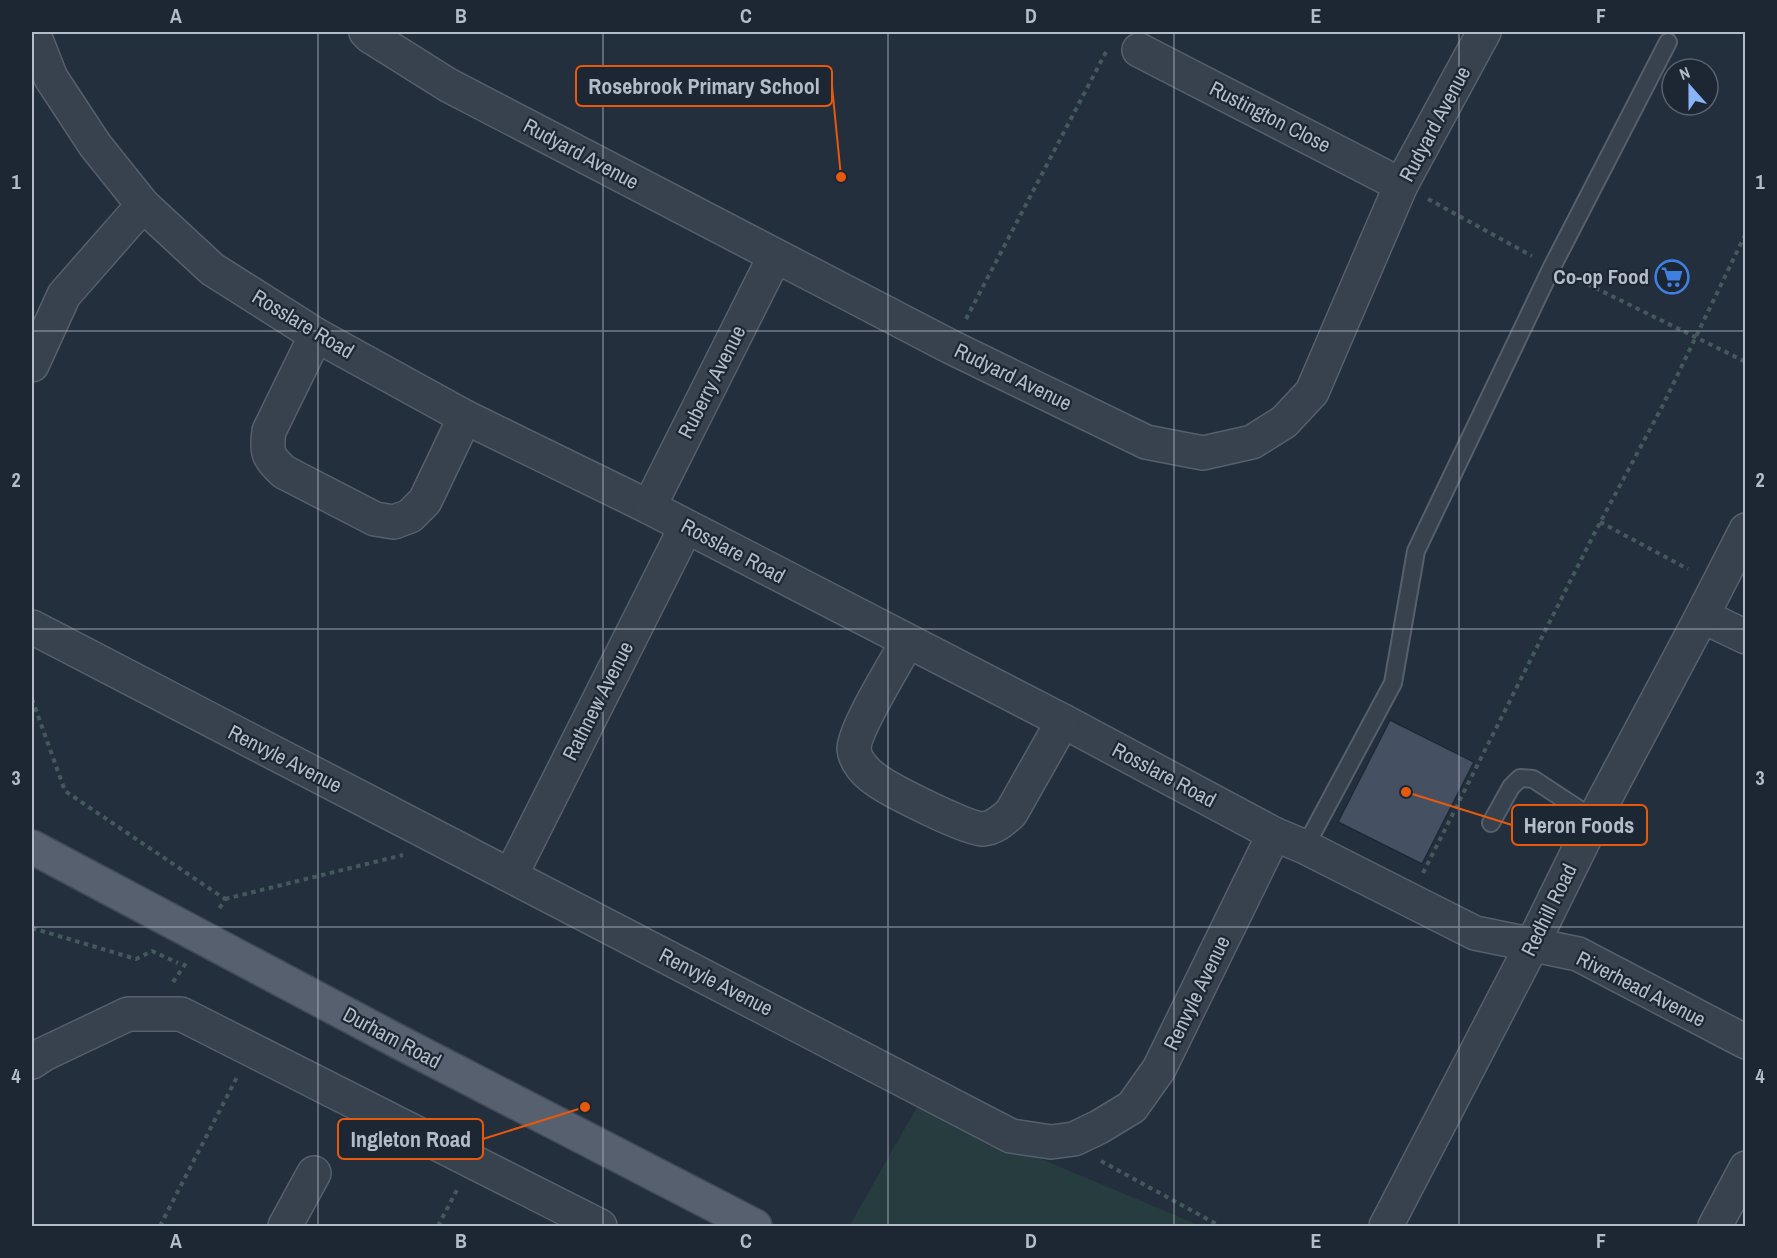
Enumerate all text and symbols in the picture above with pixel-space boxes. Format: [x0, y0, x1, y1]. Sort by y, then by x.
text: A [170, 2, 182, 29]
text: B [455, 2, 467, 29]
text: C [740, 2, 752, 29]
text: D [1025, 2, 1037, 29]
text: E [1311, 2, 1322, 29]
text: F [1596, 2, 1606, 29]
north arrow [1660, 57, 1720, 117]
street label: Rudyard Avenue [1392, 61, 1477, 187]
text: N [1676, 61, 1693, 85]
callout: Rosebrook Primary School [576, 66, 832, 106]
text: Rosebrook Primary School [588, 71, 820, 101]
street label: Rustington Close [1205, 74, 1336, 159]
street label: Rudyard Avenue [518, 111, 644, 196]
text: 1 [11, 168, 21, 195]
text: 1 [1755, 168, 1765, 195]
supermarket icon: Co-op Food [1654, 259, 1690, 295]
place label: Co-op Food [1553, 262, 1649, 291]
street label: Rosslare Road [247, 282, 360, 365]
street label: Ruberry Avenue [671, 320, 752, 443]
street label: Rudyard Avenue [950, 336, 1077, 417]
text: 2 [11, 466, 21, 493]
text: 2 [1755, 466, 1765, 493]
street label: Rosslare Road [676, 511, 790, 590]
street label: Rathnew Avenue [555, 636, 640, 765]
street label: Renvyle Avenue [223, 717, 347, 800]
street label: Rosslare Road [1107, 735, 1221, 814]
text: 3 [11, 764, 21, 791]
text: 3 [1755, 764, 1765, 791]
callout: Heron Foods [1512, 805, 1647, 845]
text: Heron Foods [1524, 810, 1634, 840]
street label: Redhill Road [1514, 859, 1583, 961]
street label: Renvyle Avenue [1156, 931, 1237, 1055]
street label: Renvyle Avenue [654, 940, 778, 1023]
street label: Riverhead Avenue [1572, 944, 1711, 1034]
street label: Durham Road [338, 1000, 446, 1076]
text: 4 [11, 1062, 21, 1089]
text: 4 [1755, 1062, 1765, 1089]
callout: Ingleton Road [338, 1119, 483, 1159]
text: Ingleton Road [351, 1124, 471, 1154]
text: A [170, 1227, 182, 1254]
text: B [455, 1227, 467, 1254]
text: C [740, 1227, 752, 1254]
text: D [1025, 1227, 1037, 1254]
text: E [1311, 1227, 1322, 1254]
text: F [1596, 1227, 1606, 1254]

